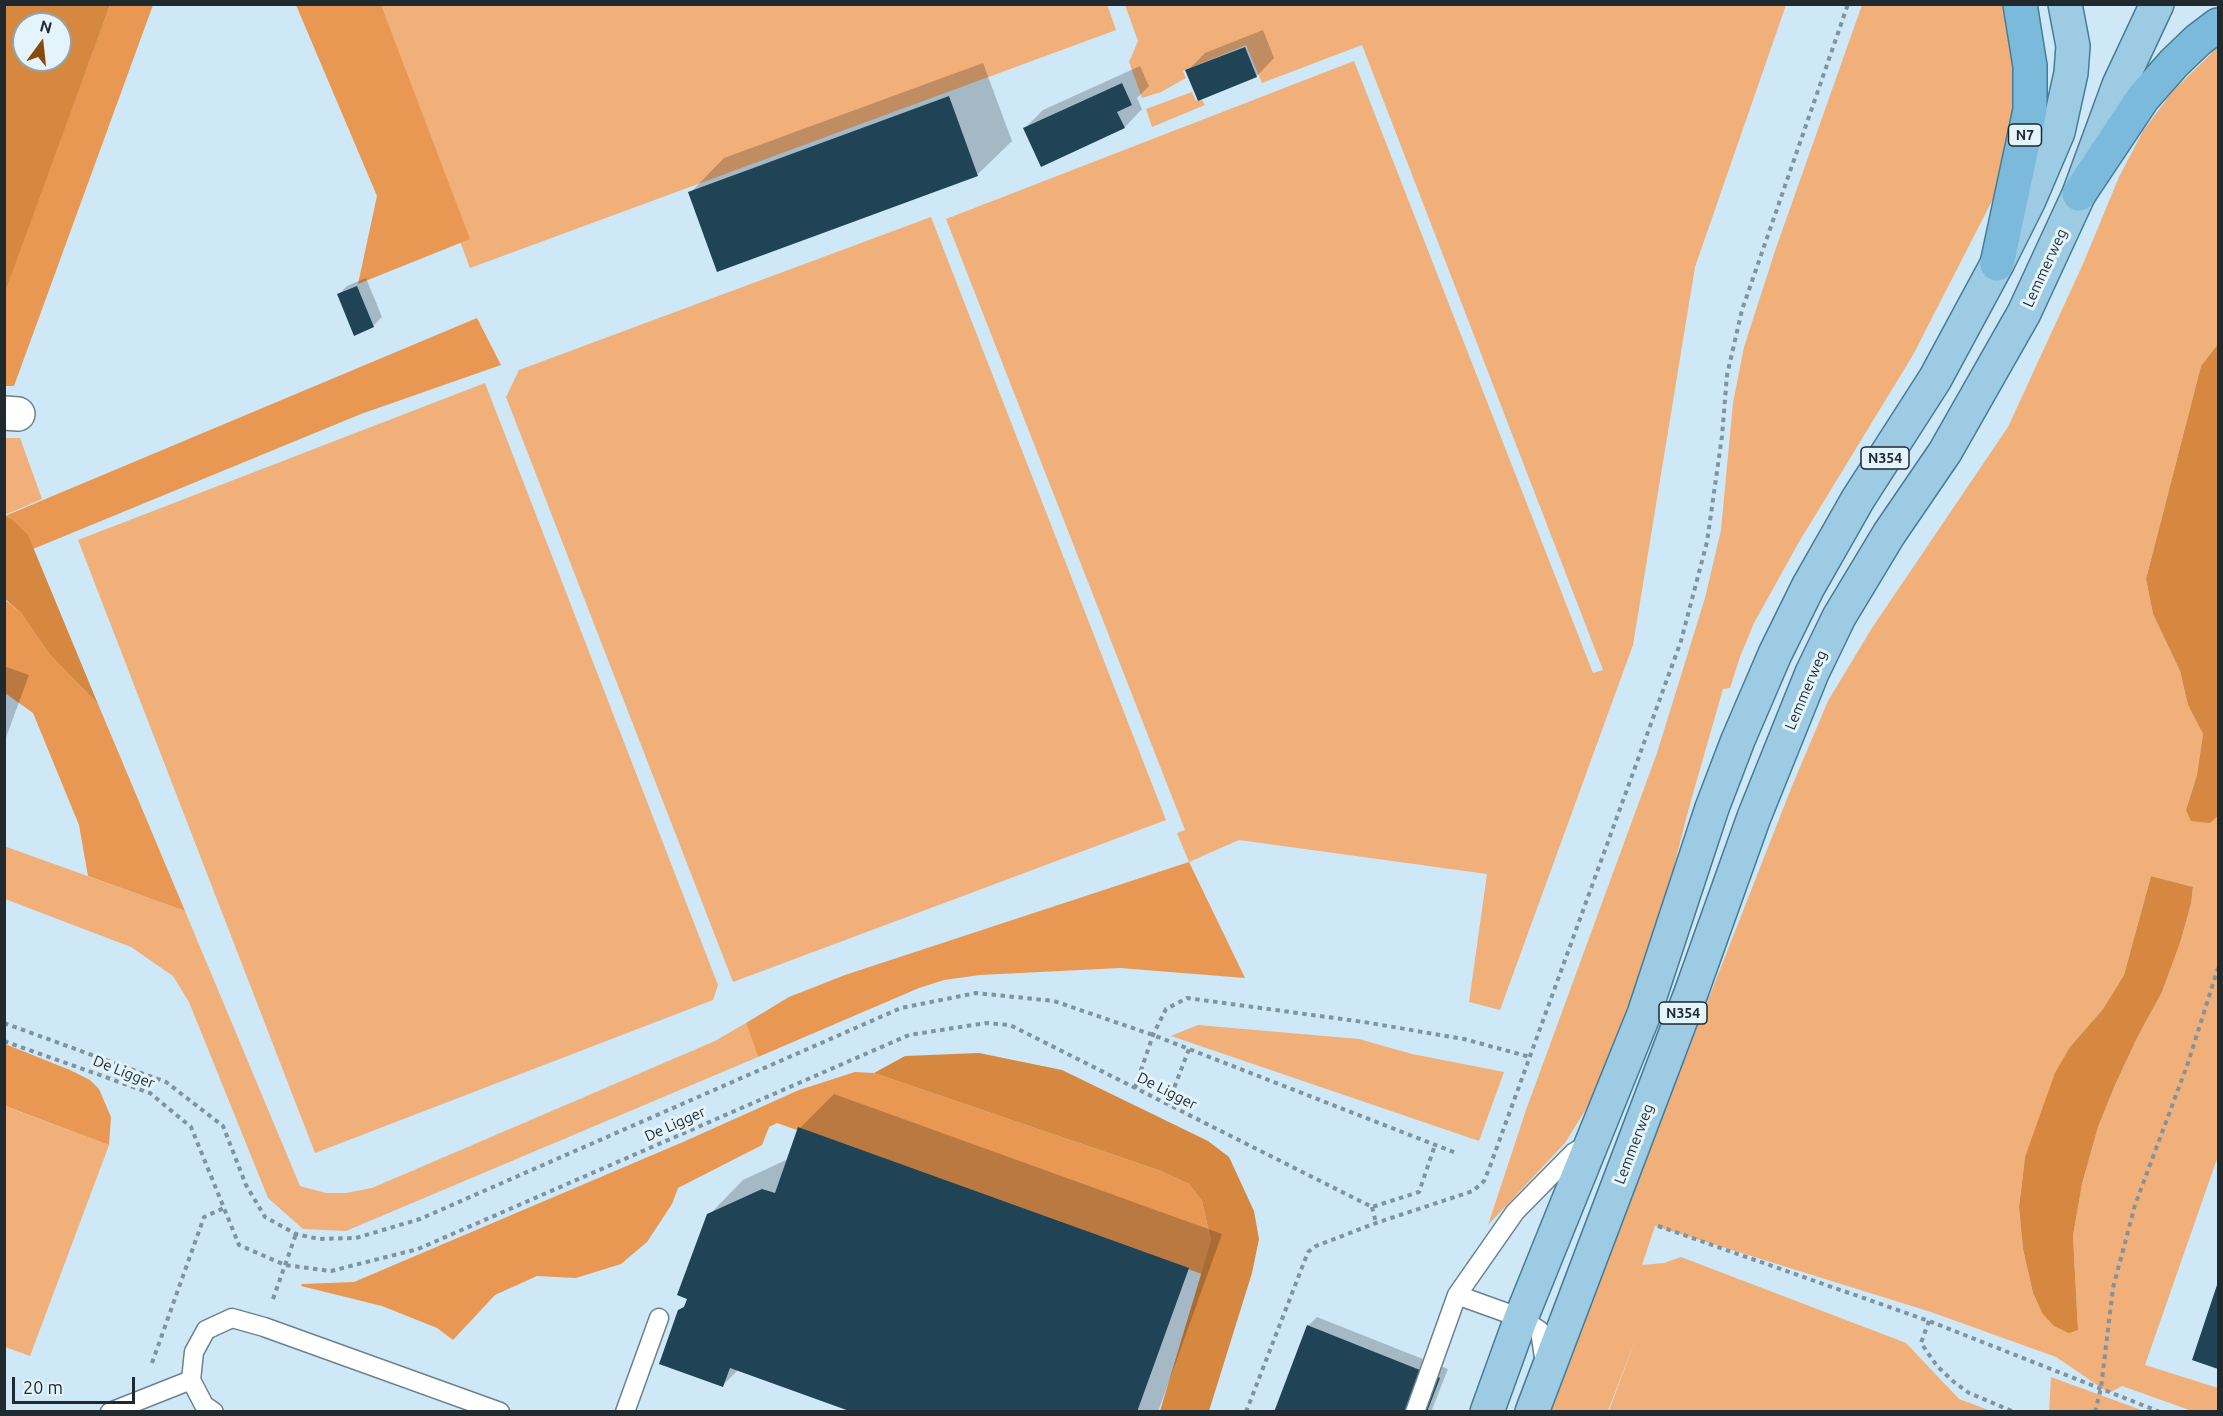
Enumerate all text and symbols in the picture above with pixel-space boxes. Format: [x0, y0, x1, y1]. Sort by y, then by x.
north arrow [12, 12, 72, 72]
text: N [38, 16, 54, 37]
road number: N7 [2008, 124, 2042, 146]
street label: Lemmerweg [2019, 226, 2071, 310]
road number: N354 [1861, 447, 1909, 469]
street label: Lemmerweg [1781, 648, 1831, 732]
road number: N354 [1659, 1002, 1707, 1024]
street label: De Ligger [91, 1052, 157, 1092]
street label: De Ligger [1134, 1068, 1200, 1114]
street label: Lemmerweg [1610, 1101, 1658, 1187]
street label: De Ligger [642, 1103, 708, 1145]
scale bar [15, 1365, 138, 1403]
text: 20 m [23, 1377, 63, 1397]

